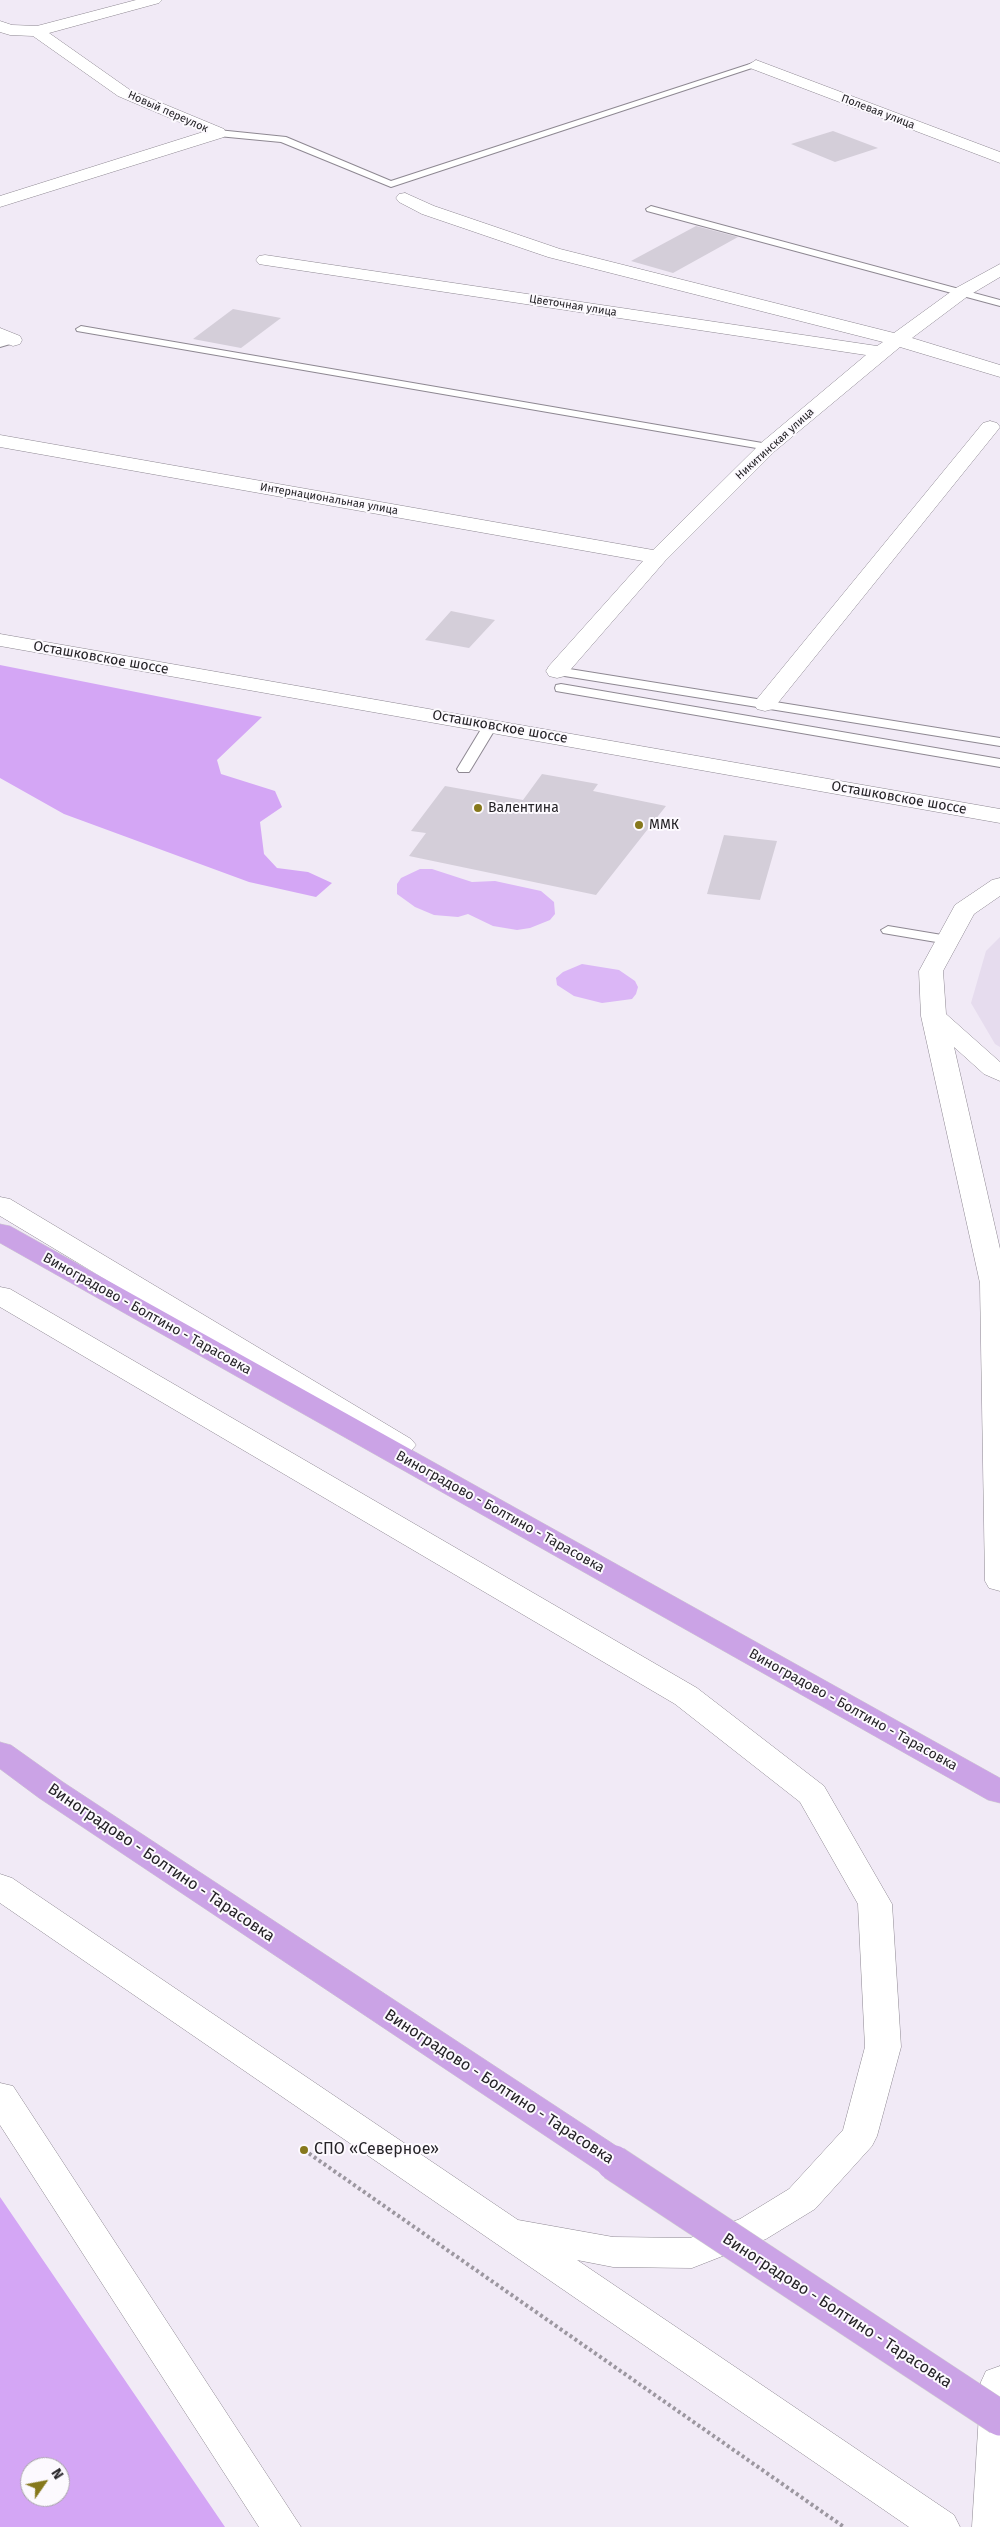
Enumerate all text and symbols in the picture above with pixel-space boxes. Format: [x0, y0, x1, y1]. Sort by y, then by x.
street label: Новый переулок [126, 88, 210, 136]
street label: Полевая улица [839, 92, 917, 132]
street label: Цветочная улица [528, 293, 618, 319]
street label: Никитинская улица [733, 405, 817, 483]
street label: Интернациональная улица [259, 480, 399, 518]
street label: Осташковское шоссе [32, 638, 170, 678]
street label: Осташковское шоссе [431, 707, 569, 747]
street label: Осташковское шоссе [830, 778, 968, 818]
place label: Валентина [488, 800, 559, 816]
marker: Валентина [472, 802, 484, 814]
place label: ММК [649, 817, 679, 833]
marker: ММК [633, 819, 645, 831]
street label: Виноградово - Болтино - Тарасовка [40, 1249, 254, 1379]
street label: Виноградово - Болтино - Тарасовка [393, 1447, 607, 1577]
street label: Виноградово - Болтино - Тарасовка [746, 1645, 960, 1775]
street label: Виноградово - Болтино - Тарасовка [44, 1780, 278, 1946]
street label: Виноградово - Болтино - Тарасовка [381, 2006, 617, 2168]
place label: СПО «Северное» [314, 2140, 439, 2160]
marker: СПО «Северное» [298, 2144, 310, 2156]
street label: Виноградово - Болтино - Тарасовка [719, 2230, 955, 2392]
north arrow [20, 2457, 70, 2507]
text: N [47, 2466, 67, 2483]

